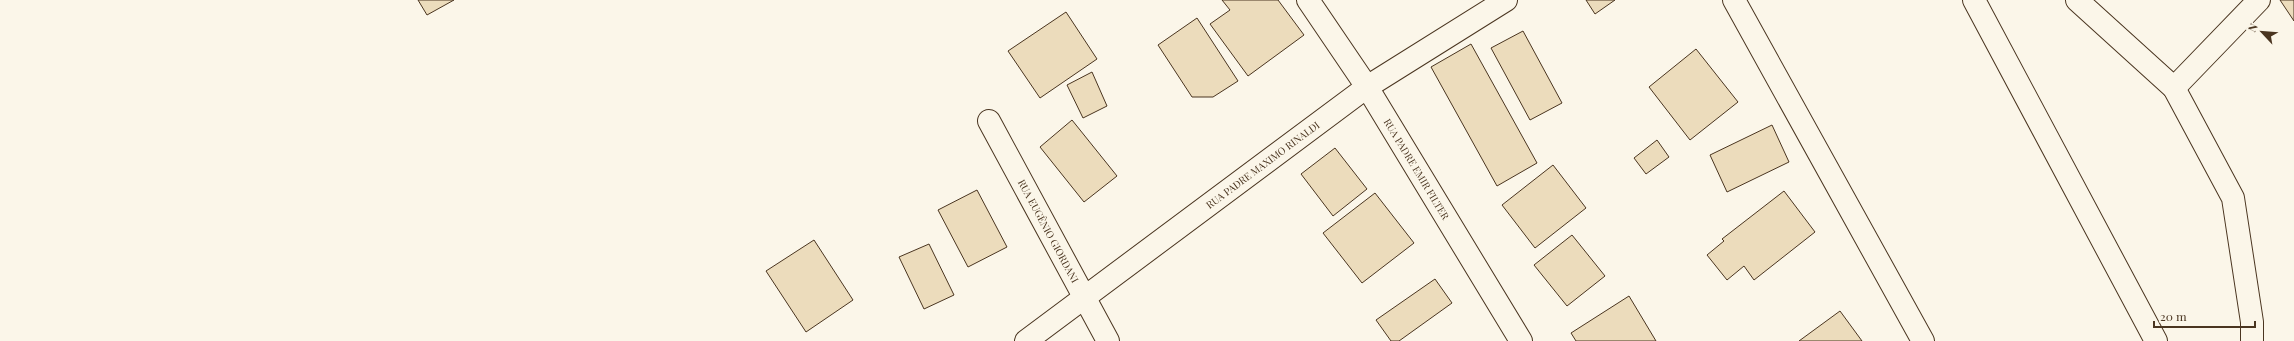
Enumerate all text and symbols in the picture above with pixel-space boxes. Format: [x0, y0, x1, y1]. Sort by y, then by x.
north arrow [2242, 12, 2282, 52]
text: N [2244, 20, 2261, 34]
street label: RUA PADRE EMIR FILTER [1381, 116, 1453, 223]
street label: RUA PADRE MAXIMO RINALDI [1203, 118, 1322, 212]
street label: RUA EUGÊNIO GIORDANI [1015, 177, 1082, 285]
scale bar [2154, 303, 2255, 329]
text: 20 m [2160, 308, 2187, 324]

